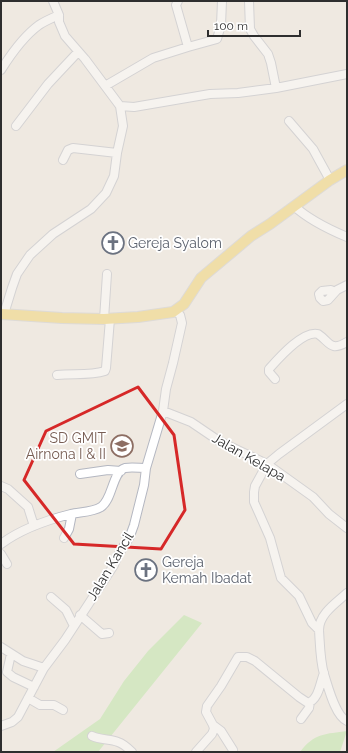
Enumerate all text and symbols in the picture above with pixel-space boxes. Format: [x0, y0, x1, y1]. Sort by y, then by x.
scale bar [208, 12, 300, 38]
text: 100 m [214, 19, 248, 33]
church icon: Gereja Syalom [100, 230, 126, 256]
place label: Gereja Syalom [128, 235, 222, 251]
place label: SD GMIT Airnona I & II [26, 430, 106, 462]
street label: Jalan Kelapa [210, 430, 288, 484]
school or university icon: SD GMIT Airnona I & II [109, 433, 135, 459]
street label: Jalan Kancil [83, 529, 137, 603]
place label: Gereja Kemah Ibadat [162, 554, 252, 586]
church icon: Gereja Kemah Ibadat [133, 557, 159, 583]

